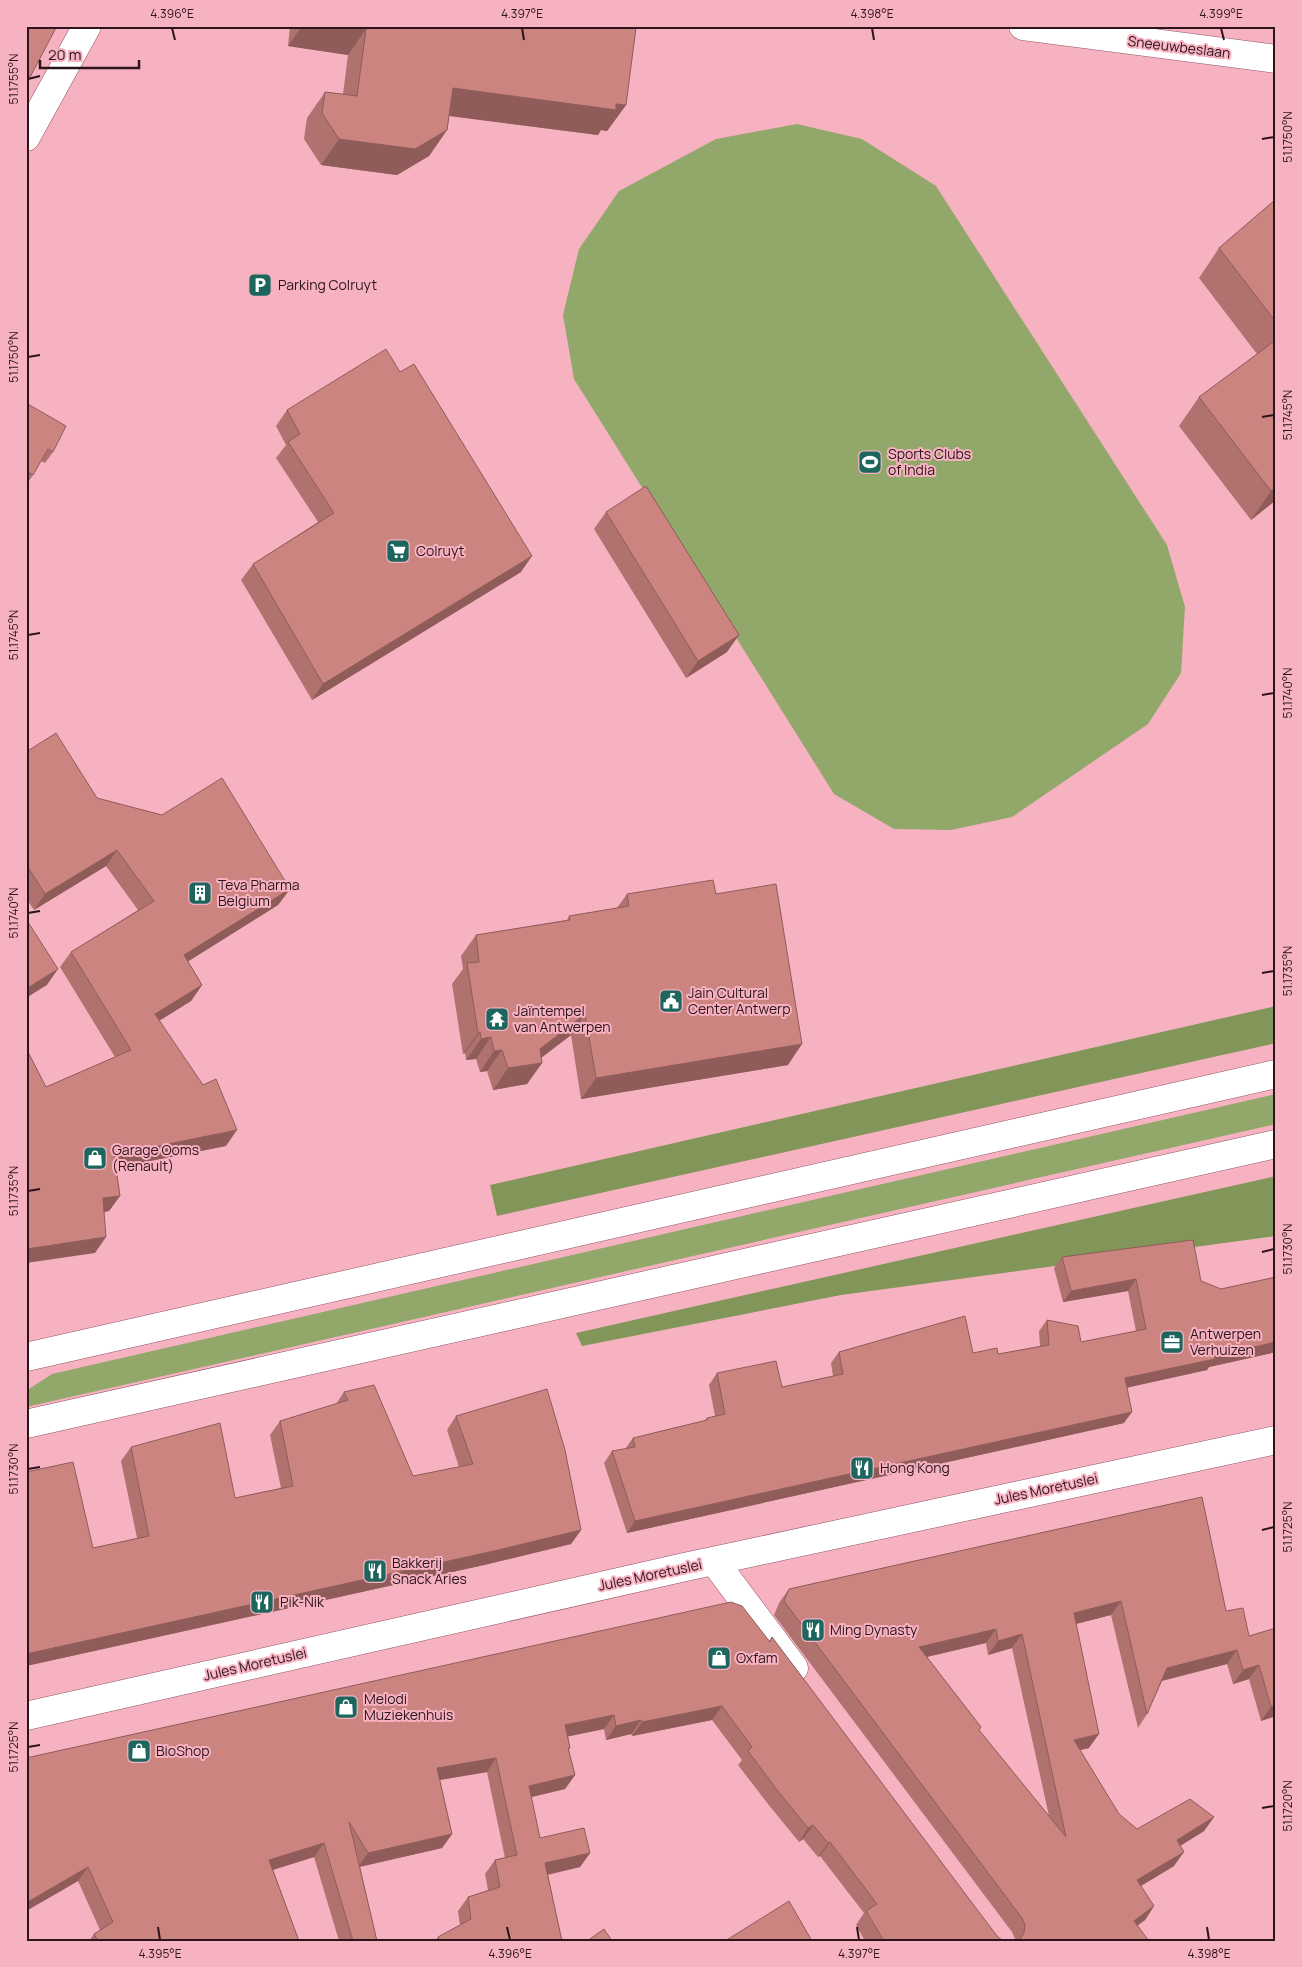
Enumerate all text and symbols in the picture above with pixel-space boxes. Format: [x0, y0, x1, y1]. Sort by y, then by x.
text: 4.396°E [150, 5, 194, 22]
text: 4.397°E [501, 5, 543, 22]
text: 4.398°E [850, 5, 894, 22]
text: 4.399°E [1199, 5, 1243, 22]
street label: Sneeuwbeslaan [1127, 31, 1231, 62]
scale bar [40, 38, 139, 70]
text: 20 m [48, 44, 81, 65]
text: 51.1755°N [5, 54, 22, 104]
text: 51.1750°N [1279, 111, 1296, 163]
parking icon: Parking Colruyt [247, 272, 273, 298]
place label: Parking Colruyt [278, 275, 377, 294]
text: 51.1750°N [5, 331, 22, 383]
text: 51.1745°N [1279, 390, 1296, 440]
place label: Sports Clubs of India [888, 444, 971, 479]
sports icon: Sports Clubs of India [857, 449, 883, 475]
supermarket icon: Colruyt [385, 538, 411, 564]
place label: Colruyt [416, 541, 465, 560]
text: 51.1745°N [5, 610, 22, 660]
text: 51.1740°N [1279, 668, 1296, 718]
place label: Teva Pharma Belgium [218, 875, 300, 910]
building icon: Teva Pharma Belgium [187, 880, 213, 906]
text: 51.1740°N [5, 888, 22, 938]
text: 51.1735°N [1279, 946, 1296, 996]
place label: Jain Cultural Center Antwerp [688, 983, 790, 1018]
public building icon: Jain Cultural Center Antwerp [658, 988, 684, 1014]
place label: Jaïntempel van Antwerpen [514, 1001, 611, 1036]
temple icon: Jaïntempel van Antwerpen [484, 1006, 510, 1032]
place label: Garage Ooms (Renault) [112, 1140, 199, 1175]
shop icon: Garage Ooms (Renault) [82, 1145, 108, 1171]
text: 51.1735°N [5, 1166, 22, 1216]
text: 51.1730°N [1279, 1223, 1296, 1275]
place label: Antwerpen Verhuizen [1190, 1324, 1261, 1359]
office icon: Antwerpen Verhuizen [1159, 1329, 1185, 1355]
text: 51.1730°N [5, 1443, 22, 1495]
restaurant icon: Hong Kong [849, 1455, 875, 1481]
place label: Hong Kong [880, 1458, 950, 1477]
street label: Jules Moretuslei [992, 1468, 1099, 1509]
text: 51.1725°N [1279, 1502, 1296, 1552]
place label: Bakkerij Snack Aries [392, 1553, 467, 1588]
street label: Jules Moretuslei [596, 1554, 703, 1595]
restaurant icon: Bakkerij Snack Aries [362, 1558, 388, 1584]
restaurant icon: Pik-Nik [249, 1589, 275, 1615]
place label: Pik-Nik [280, 1592, 325, 1611]
restaurant icon: Ming Dynasty [800, 1617, 826, 1643]
place label: Ming Dynasty [830, 1620, 918, 1639]
street label: Jules Moretuslei [201, 1642, 308, 1685]
shop icon: Oxfam [706, 1645, 732, 1671]
place label: Oxfam [736, 1648, 778, 1667]
place label: Melodi Muziekenhuis [364, 1689, 453, 1724]
shop icon: Melodi Muziekenhuis [333, 1694, 359, 1720]
text: 51.1725°N [5, 1722, 22, 1772]
shop icon: BioShop [126, 1738, 152, 1764]
place label: BioShop [156, 1741, 210, 1760]
text: 51.1720°N [1279, 1780, 1296, 1832]
text: 4.395°E [138, 1945, 182, 1962]
text: 4.396°E [488, 1945, 532, 1962]
text: 4.397°E [838, 1945, 880, 1962]
text: 4.398°E [1187, 1945, 1231, 1962]

